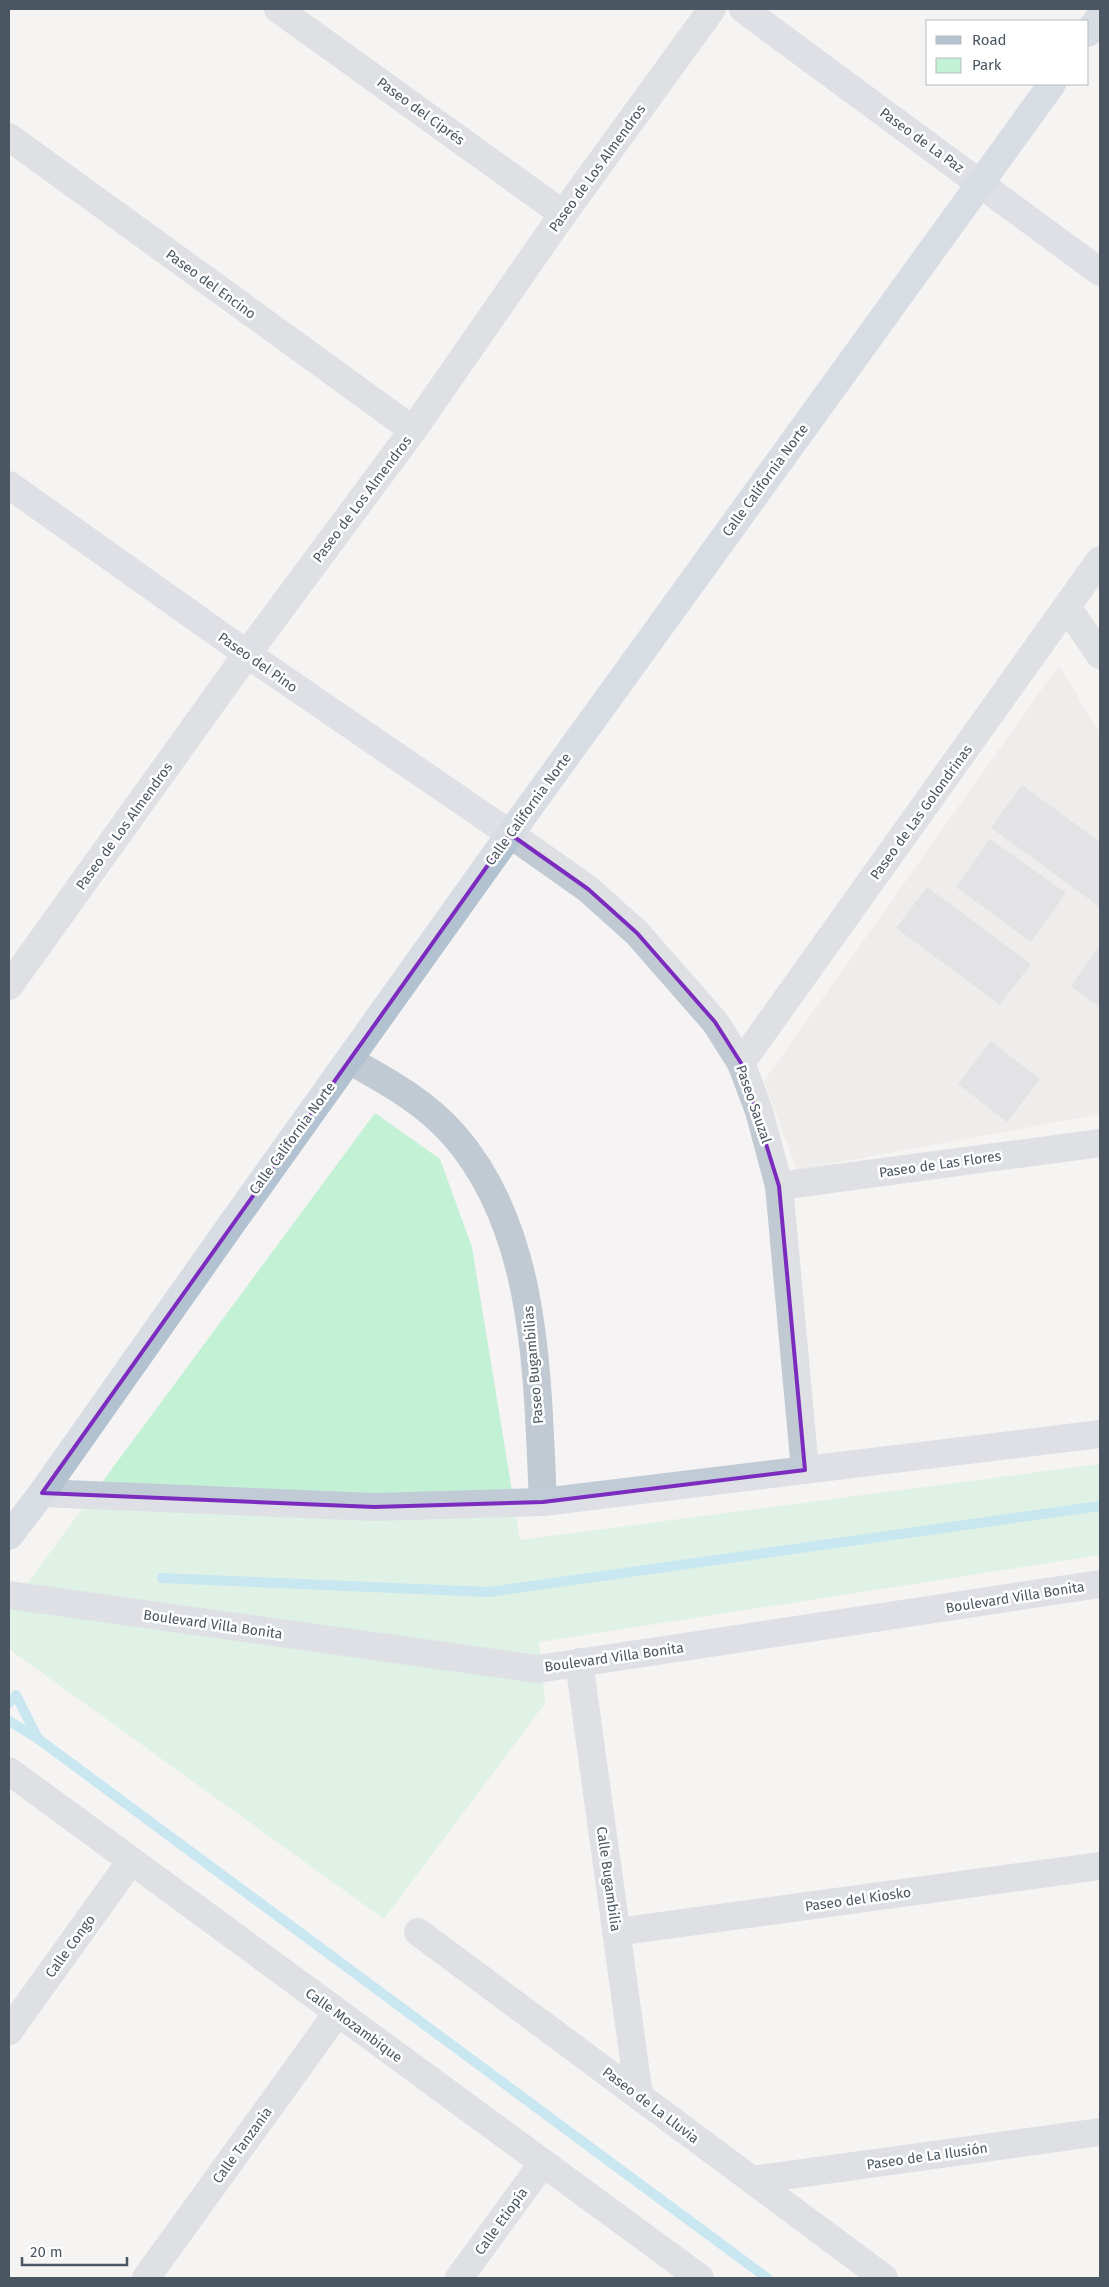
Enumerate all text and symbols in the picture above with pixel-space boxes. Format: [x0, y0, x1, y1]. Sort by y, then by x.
legend [926, 20, 1089, 85]
text: Road [972, 31, 1007, 49]
text: Park [972, 56, 1002, 74]
street label: Paseo del Ciprés [374, 74, 468, 149]
street label: Paseo de Los Almendros [545, 101, 650, 235]
street label: Paseo de La Paz [876, 104, 967, 177]
street label: Paseo del Encino [162, 246, 259, 323]
street label: Calle California Norte [719, 421, 812, 540]
street label: Paseo de Los Almendros [309, 432, 416, 566]
street label: Paseo del Pino [215, 629, 301, 696]
street label: Paseo de Las Golondrinas [867, 741, 976, 883]
street label: Calle California Norte [482, 750, 575, 869]
street label: Paseo de Los Almendros [72, 759, 177, 893]
street label: Paseo Sauzal [732, 1063, 775, 1146]
street label: Calle California Norte [246, 1079, 339, 1198]
street label: Paseo de Las Flores [878, 1147, 1003, 1181]
street label: Paseo Bugambilias [520, 1305, 547, 1425]
street label: Boulevard Villa Bonita [944, 1578, 1086, 1617]
street label: Boulevard Villa Bonita [142, 1606, 284, 1643]
street label: Boulevard Villa Bonita [543, 1639, 685, 1676]
street label: Calle Bugambilia [593, 1825, 624, 1933]
street label: Paseo del Kiosko [804, 1884, 912, 1915]
street label: Calle Congo [42, 1911, 99, 1981]
street label: Calle Mozambique [302, 1985, 405, 2066]
street label: Paseo de La Lluvia [599, 2064, 702, 2147]
street label: Calle Tanzania [209, 2104, 276, 2187]
street label: Paseo de La Ilusión [865, 2140, 989, 2173]
street label: Calle Etiopía [471, 2184, 532, 2258]
scale bar [22, 2234, 128, 2266]
text: 20 m [30, 2243, 63, 2261]

